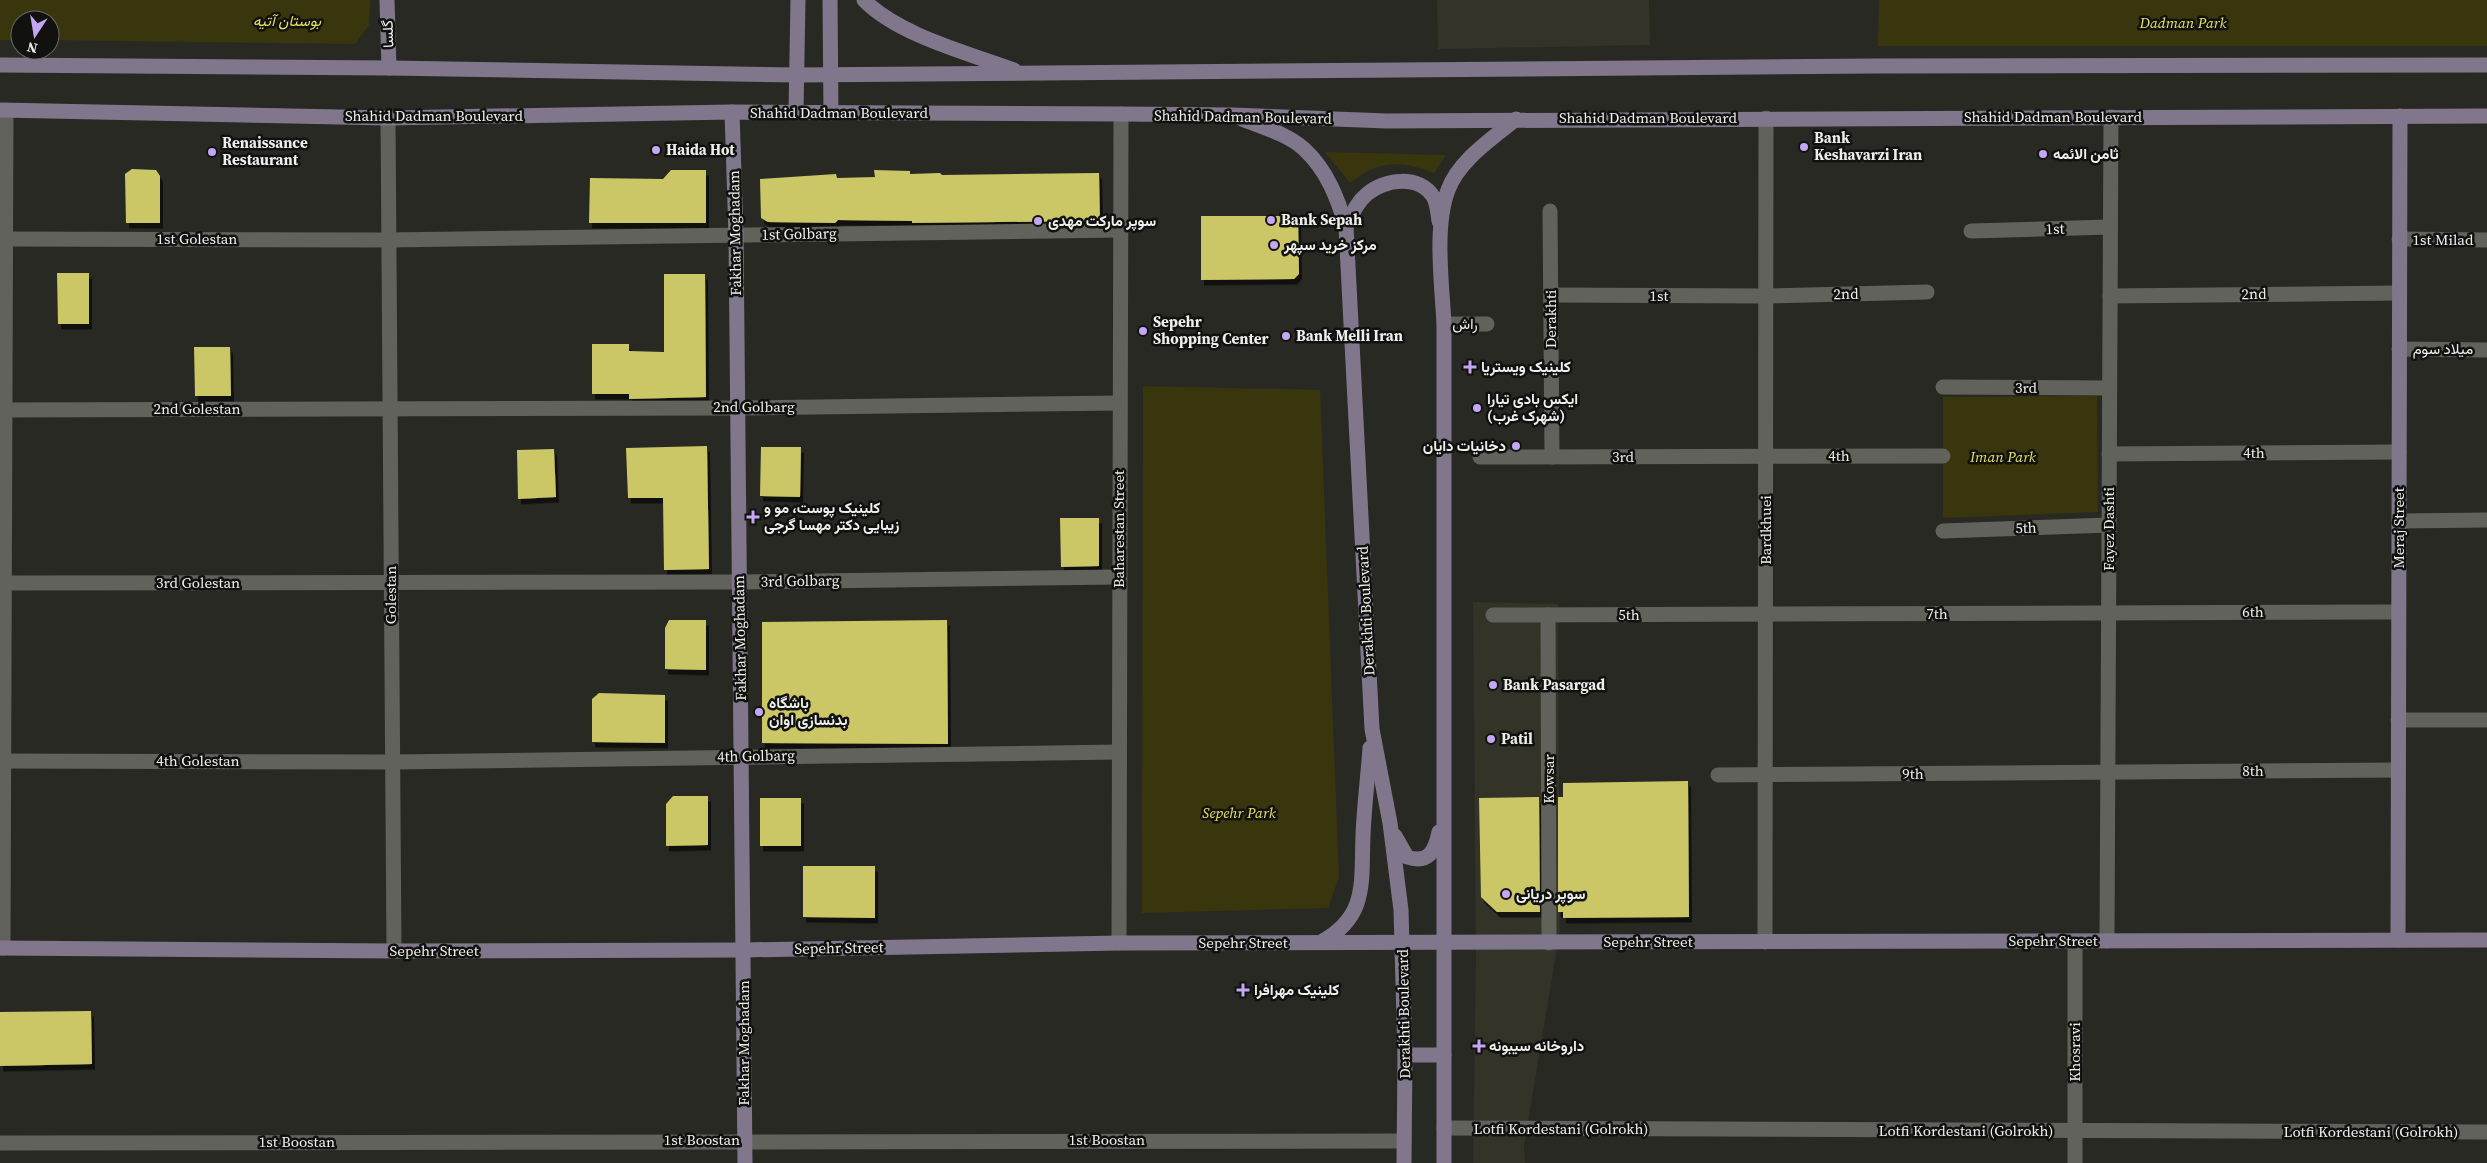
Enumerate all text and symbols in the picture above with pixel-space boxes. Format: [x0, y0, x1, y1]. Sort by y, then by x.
north arrow [10, 10, 60, 60]
park label: بوستان آتیه [253, 10, 322, 31]
park label: Dadman Park [2138, 12, 2227, 33]
street label: گلسا [377, 19, 398, 48]
text: N [25, 37, 39, 59]
street label: Shahid Dadman Boulevard [750, 102, 928, 123]
street label: Shahid Dadman Boulevard [1154, 104, 1333, 129]
street label: Shahid Dadman Boulevard [345, 105, 523, 126]
street label: Shahid Dadman Boulevard [1964, 106, 2142, 127]
street label: Shahid Dadman Boulevard [1559, 107, 1737, 128]
place label: Bank Keshavarzi Iran [1814, 127, 1922, 165]
place label: Renaissance Restaurant [222, 132, 308, 170]
place label: Haida Hot [666, 139, 735, 160]
marker: Bank Keshavarzi Iran [1798, 141, 1810, 153]
place label: ثامن الائمه [2053, 143, 2119, 164]
marker: Haida Hot [650, 144, 662, 156]
marker: Renaissance Restaurant [206, 146, 218, 158]
marker: ثامن الائمه [2037, 148, 2049, 160]
street label: Fakhar Moghadam [723, 170, 746, 296]
place label: Bank Sepah [1281, 209, 1362, 230]
place label: سوپر مارکت مهدی [1048, 210, 1156, 231]
marker: Bank Sepah [1265, 214, 1277, 226]
marker: سوپر مارکت مهدی [1032, 215, 1044, 227]
street label: 1st [2045, 218, 2065, 239]
street label: 1st Golbarg [761, 222, 837, 245]
street label: 1st Golestan [157, 228, 237, 249]
street label: 1st Milad [2413, 229, 2474, 250]
place label: مرکز خرید سپهر [1283, 234, 1377, 255]
marker: مرکز خرید سپهر [1268, 239, 1280, 251]
street label: 2nd [1833, 283, 1859, 304]
street label: 2nd [2241, 283, 2267, 304]
street label: 1st [1650, 285, 1669, 306]
street label: Derakhti [1540, 290, 1561, 348]
place label: Sepehr Shopping Center [1153, 311, 1269, 349]
street label: راش [1452, 313, 1478, 334]
marker: Sepehr Shopping Center [1137, 325, 1149, 337]
place label: Bank Melli Iran [1296, 325, 1403, 346]
marker: Bank Melli Iran [1280, 330, 1292, 342]
street label: میلاد سوم [2413, 338, 2473, 359]
place label: کلینیک ویستریا [1481, 356, 1571, 377]
marker: کلینیک ویستریا [1463, 360, 1477, 374]
street label: 3rd [2015, 377, 2038, 398]
place label: ایکس بادی تیارا (شهرک غرب) [1487, 388, 1578, 426]
street label: 2nd Golbarg [713, 396, 795, 417]
street label: 2nd Golestan [153, 398, 241, 419]
marker: ایکس بادی تیارا (شهرک غرب) [1471, 402, 1483, 414]
place label: دخانیات دایان [1423, 435, 1506, 456]
marker: دخانیات دایان [1510, 440, 1522, 452]
street label: 4th [2243, 442, 2265, 463]
street label: 4th [1828, 445, 1850, 466]
street label: 3rd [1612, 446, 1635, 467]
park label: Iman Park [1969, 446, 2037, 467]
street label: Baharestan Street [1108, 470, 1129, 588]
street label: Fayez Dashti [2098, 487, 2119, 571]
street label: Meraj Street [2388, 487, 2409, 569]
street label: Bardkhuei [1755, 495, 1776, 565]
place label: کلینیک پوست، مو و زیبایی دکتر مهسا گرجی [764, 497, 899, 535]
marker: کلینیک پوست، مو و زیبایی دکتر مهسا گرجی [746, 510, 760, 524]
street label: 5th [2015, 517, 2037, 538]
street label: Derakhti Boulevard [1352, 545, 1379, 676]
street label: Golestan [380, 566, 401, 624]
street label: 3rd Golbarg [760, 569, 840, 592]
street label: 3rd Golestan [156, 572, 240, 593]
street label: Fakhar Moghadam [728, 575, 751, 701]
street label: 6th [2242, 601, 2264, 622]
street label: 7th [1926, 603, 1948, 624]
street label: 5th [1618, 604, 1640, 625]
place label: Bank Pasargad [1503, 674, 1605, 695]
marker: Bank Pasargad [1487, 679, 1499, 691]
place label: باشگاه بدنسازی اوان [769, 692, 848, 730]
marker: باشگاه بدنسازی اوان [753, 706, 765, 718]
place label: Patil [1501, 728, 1533, 749]
marker: Patil [1485, 733, 1497, 745]
street label: 4th Golbarg [717, 744, 795, 767]
street label: 4th Golestan [156, 750, 240, 771]
street label: Kowsar [1538, 754, 1559, 804]
street label: 8th [2242, 760, 2264, 781]
street label: 9th [1902, 763, 1924, 784]
park label: Sepehr Park [1202, 802, 1277, 823]
place label: سوپر دریانی [1516, 883, 1585, 904]
marker: سوپر دریانی [1500, 888, 1512, 900]
street label: Sepehr Street [2008, 930, 2098, 951]
street label: Sepehr Street [1603, 931, 1693, 952]
street label: Sepehr Street [1198, 932, 1288, 953]
street label: Sepehr Street [794, 936, 884, 959]
street label: Sepehr Street [389, 940, 479, 961]
street label: Derakhti Boulevard [1392, 948, 1415, 1079]
place label: کلینیک مهرافرا [1254, 979, 1339, 1000]
street label: Fakhar Moghadam [733, 980, 754, 1106]
marker: کلینیک مهرافرا [1236, 983, 1250, 997]
street label: Khosravi [2064, 1022, 2085, 1082]
place label: داروخانه سیبونه [1489, 1035, 1584, 1056]
marker: داروخانه سیبونه [1473, 1040, 1485, 1052]
street label: Lotfi Kordestani (Golrokh) [1474, 1118, 1648, 1139]
street label: Lotfi Kordestani (Golrokh) [1879, 1120, 2053, 1141]
street label: Lotfi Kordestani (Golrokh) [2284, 1121, 2458, 1142]
street label: 1st Boostan [664, 1129, 740, 1150]
street label: 1st Boostan [1069, 1129, 1145, 1150]
street label: 1st Boostan [259, 1131, 335, 1152]

